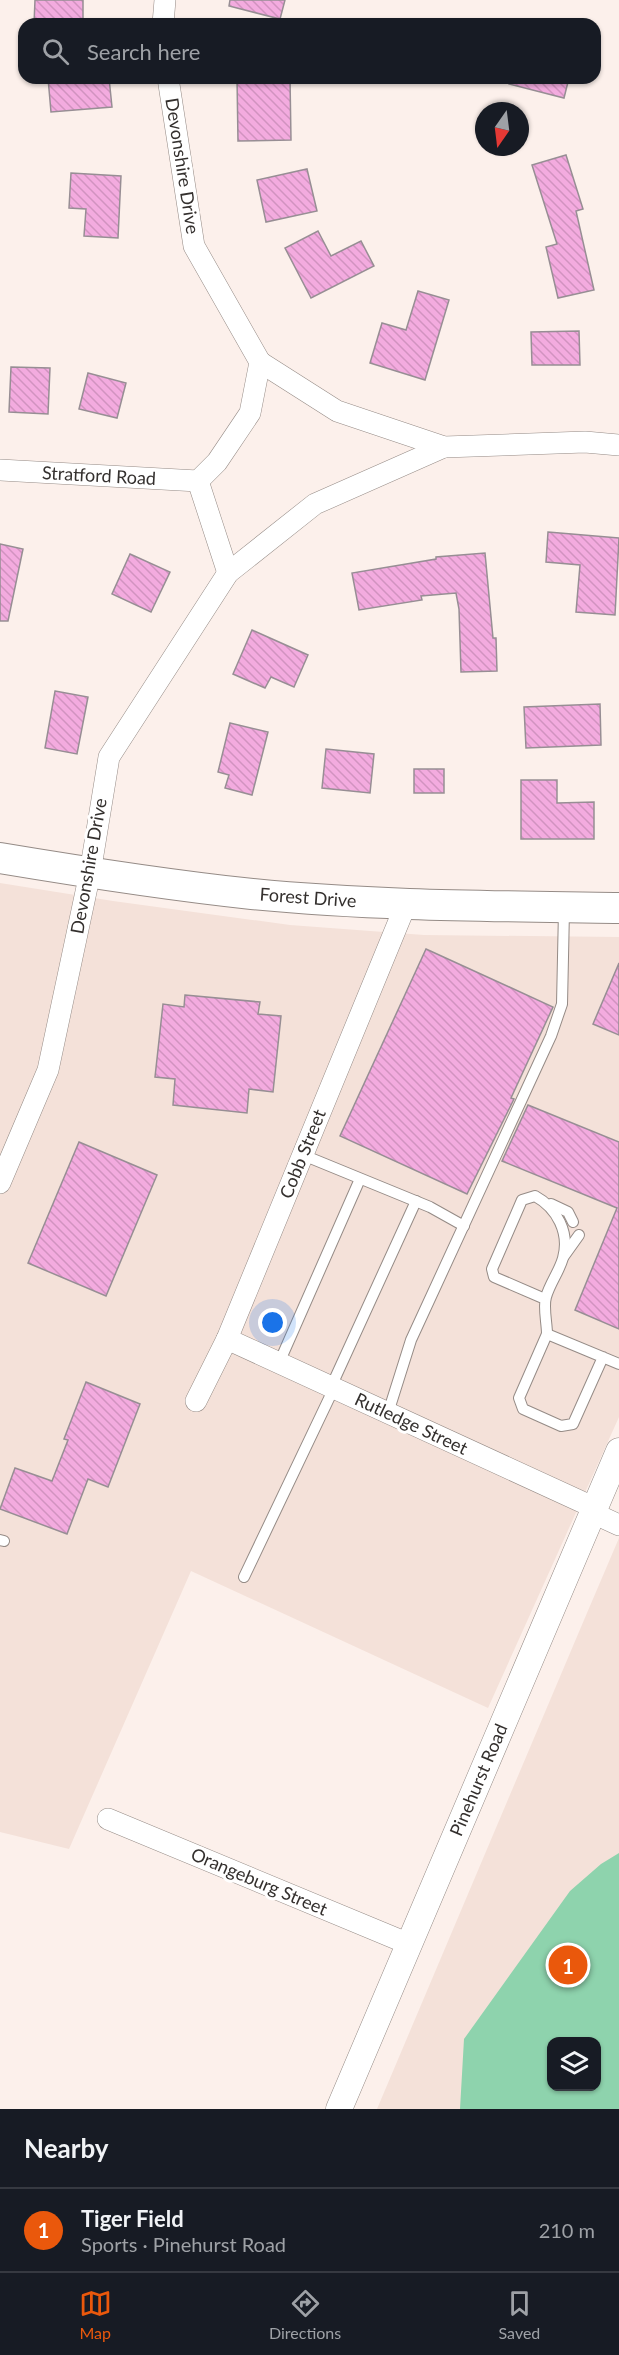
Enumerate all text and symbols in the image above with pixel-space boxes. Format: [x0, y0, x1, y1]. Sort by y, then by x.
search box [18, 18, 601, 84]
icon: search [39, 35, 72, 68]
text: Search here [87, 38, 200, 65]
street label: Devonshire Drive [161, 96, 205, 235]
north arrow [475, 102, 529, 156]
street label: Stratford Road [41, 461, 157, 489]
street label: Devonshire Drive [65, 796, 111, 935]
street label: Forest Drive [259, 883, 357, 911]
street label: Cobb Street [274, 1105, 330, 1201]
your location [258, 1308, 287, 1337]
street label: Rutledge Street [352, 1387, 472, 1459]
street label: Pinehurst Road [445, 1720, 512, 1839]
street label: Orangeburg Street [188, 1842, 331, 1920]
pin: 1 [548, 1942, 588, 1988]
map controls [547, 2037, 601, 2091]
button: layers [547, 2037, 601, 2091]
text: Nearby [24, 2132, 109, 2164]
text: Tiger Field [81, 2205, 184, 2232]
text: 1 [38, 2218, 49, 2242]
text: 210 m [539, 2218, 595, 2242]
text: Sports · Pinehurst Road [81, 2232, 286, 2256]
tab: Map [79, 2287, 112, 2342]
tab: Directions [269, 2287, 341, 2342]
tab: Saved [499, 2287, 540, 2342]

